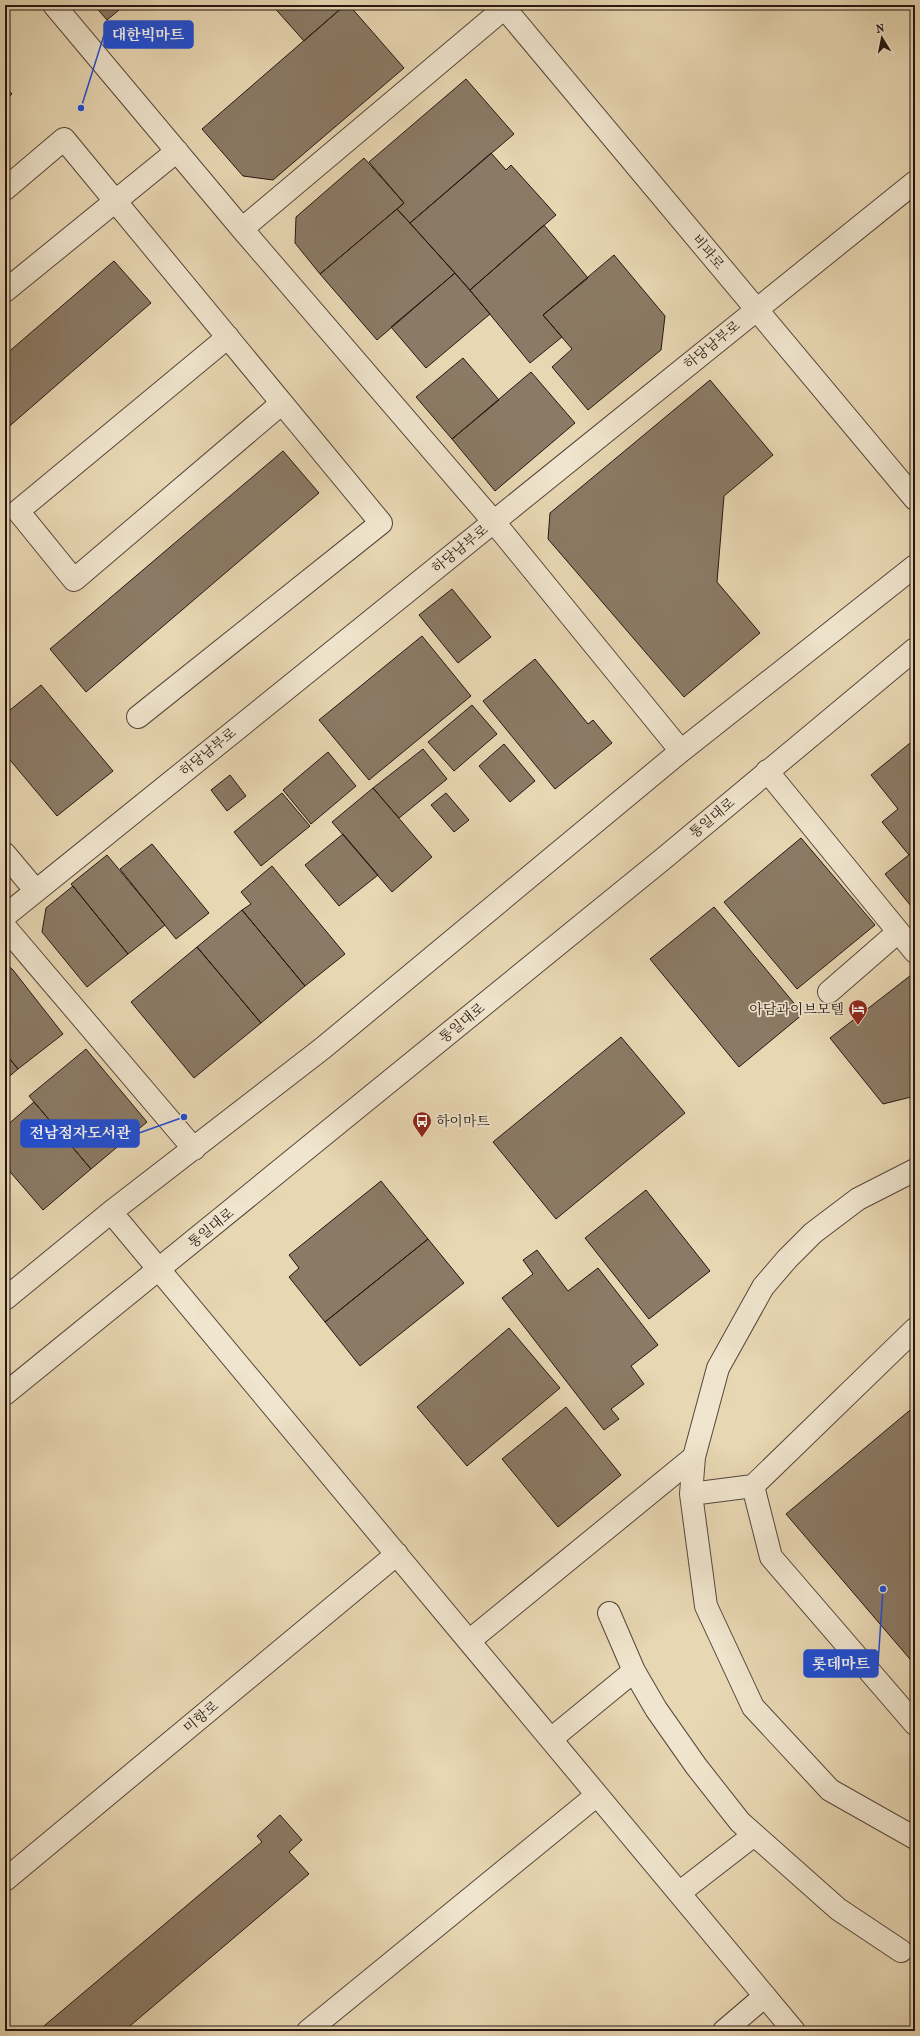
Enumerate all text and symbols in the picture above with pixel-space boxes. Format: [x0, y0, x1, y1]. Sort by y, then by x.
north arrow [862, 18, 902, 58]
callout: 대한빅마트 [104, 21, 193, 48]
text: N [875, 21, 886, 36]
text: 대한빅마트 [112, 26, 185, 44]
street label: 비파로 [688, 231, 728, 273]
street label: 하당남부로 [680, 317, 744, 373]
street label: 하당남부로 [428, 521, 492, 577]
street label: 하당남부로 [176, 724, 240, 780]
street label: 통일대로 [686, 794, 739, 842]
hotel icon: 아담과이브모텔 [847, 998, 869, 1026]
street label: 통일대로 [436, 999, 489, 1047]
place label: 아담과이브모텔 [749, 1001, 844, 1018]
bus stop icon: 하이마트 [411, 1110, 433, 1138]
place label: 하이마트 [436, 1113, 491, 1130]
callout: 전남점자도서관 [21, 1120, 139, 1147]
text: 전남점자도서관 [29, 1124, 131, 1142]
street label: 통일대로 [185, 1204, 238, 1252]
callout: 롯데마트 [804, 1650, 878, 1677]
text: 롯데마트 [812, 1655, 870, 1673]
street label: 미항로 [180, 1697, 222, 1737]

